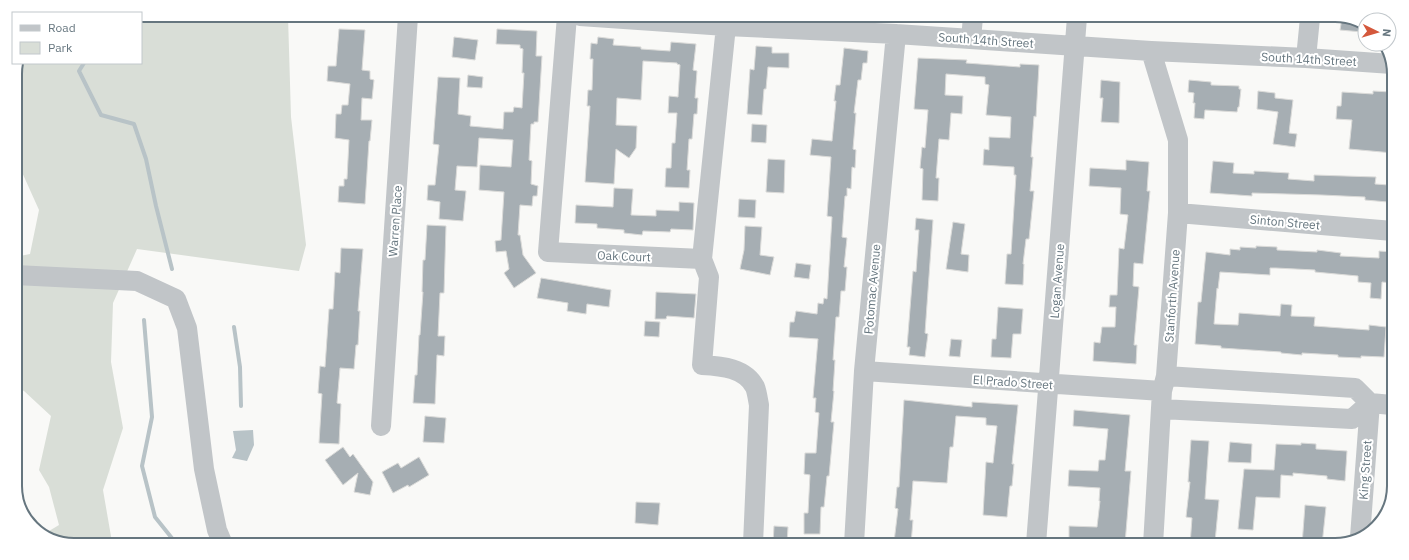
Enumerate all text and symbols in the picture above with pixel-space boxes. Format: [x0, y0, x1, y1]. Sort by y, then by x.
legend [12, 12, 142, 64]
north arrow [1357, 12, 1397, 52]
text: Road [48, 20, 76, 35]
text: N [1380, 28, 1394, 37]
street label: South 14th Street [938, 29, 1034, 51]
text: Park [48, 40, 73, 55]
street label: South 14th Street [1261, 49, 1357, 69]
street label: Warren Place [385, 184, 405, 257]
street label: Sinton Street [1249, 211, 1321, 233]
street label: Potomac Avenue [861, 243, 883, 335]
street label: Logan Avenue [1047, 243, 1067, 319]
street label: Oak Court [597, 248, 651, 264]
street label: Stanforth Avenue [1161, 249, 1183, 343]
street label: El Prado Street [972, 372, 1054, 392]
street label: King Street [1355, 440, 1375, 500]

